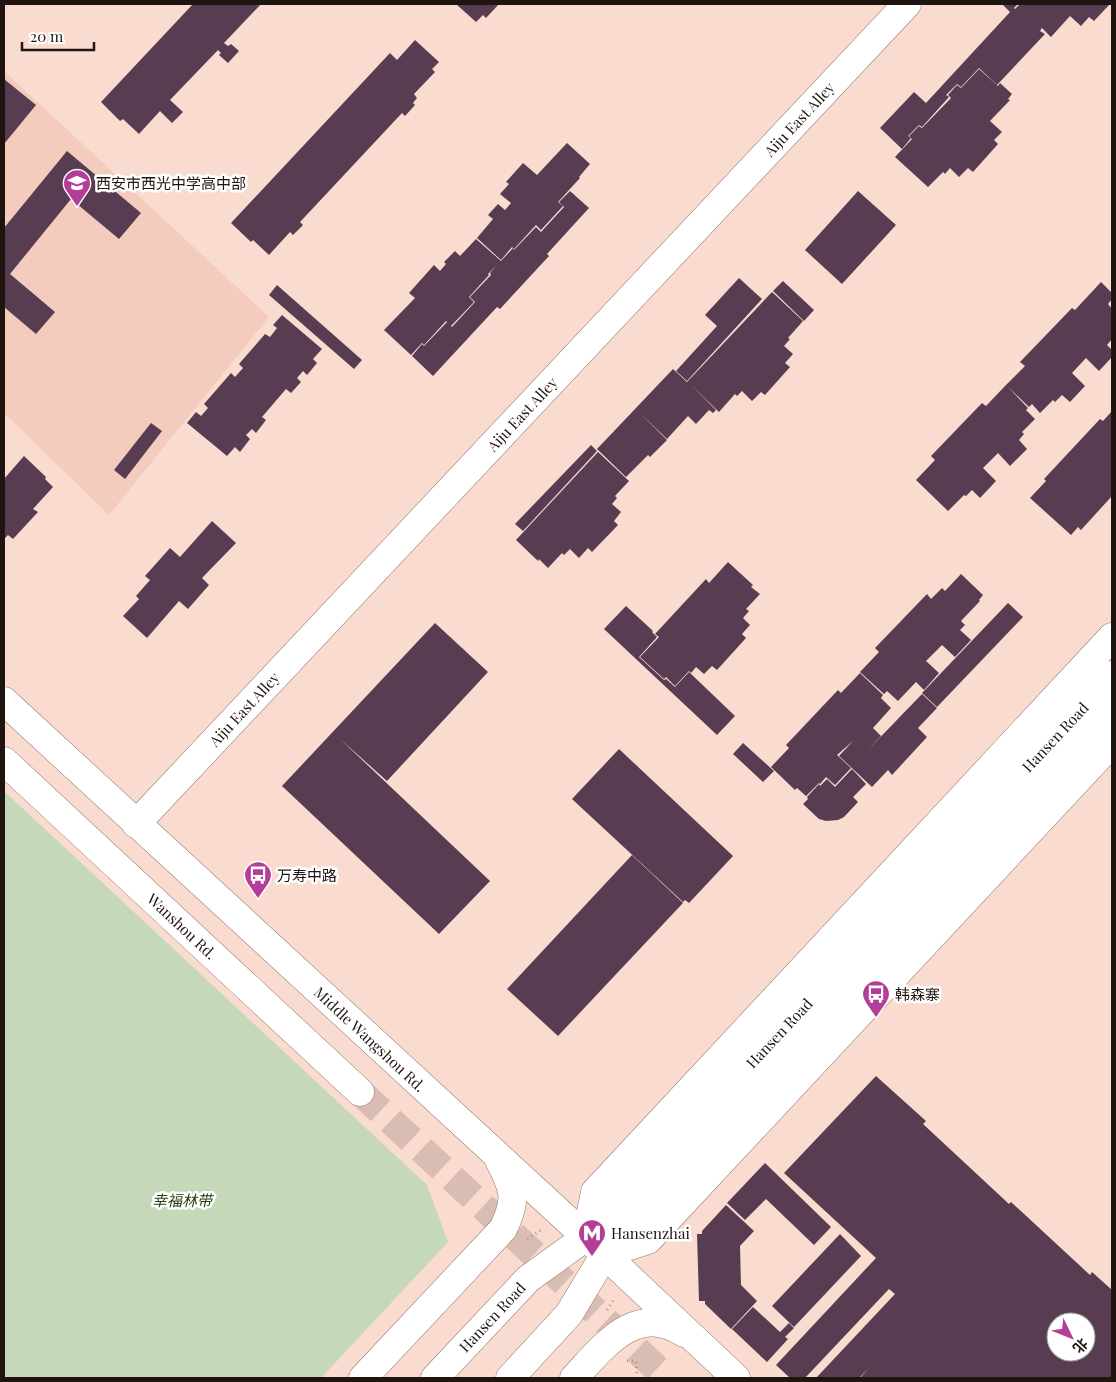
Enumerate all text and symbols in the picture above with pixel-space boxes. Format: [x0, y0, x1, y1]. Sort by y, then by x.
scale bar [22, 20, 95, 52]
text: 20 m [30, 26, 64, 46]
street label: Aiju East Alley [759, 77, 839, 161]
school or university icon: 西安市西光中学高中部 [62, 168, 92, 207]
place label: 西安市西光中学高中部 [96, 173, 246, 193]
street label: Aiju East Alley [482, 372, 562, 456]
street label: Aiju East Alley [204, 667, 284, 751]
street label: Hansen Road [1017, 697, 1093, 776]
bus stop icon: 万寿中路 [243, 860, 273, 899]
place label: 万寿中路 [277, 865, 337, 885]
street label: Wanshou Rd. [142, 888, 221, 963]
bus stop icon: 韩森寨 [861, 979, 891, 1018]
street label: Middle Wangshou Rd. [310, 982, 430, 1096]
place label: 韩森寨 [895, 984, 940, 1004]
street label: Hansen Road [741, 993, 817, 1072]
park label: 幸福林带 [152, 1190, 214, 1210]
metro station icon: Hansenzhai [577, 1218, 607, 1257]
place label: Hansenzhai [611, 1223, 690, 1243]
street label: Hansen Road [454, 1277, 530, 1356]
north arrow [1046, 1312, 1096, 1362]
text: 北 [1069, 1335, 1093, 1358]

